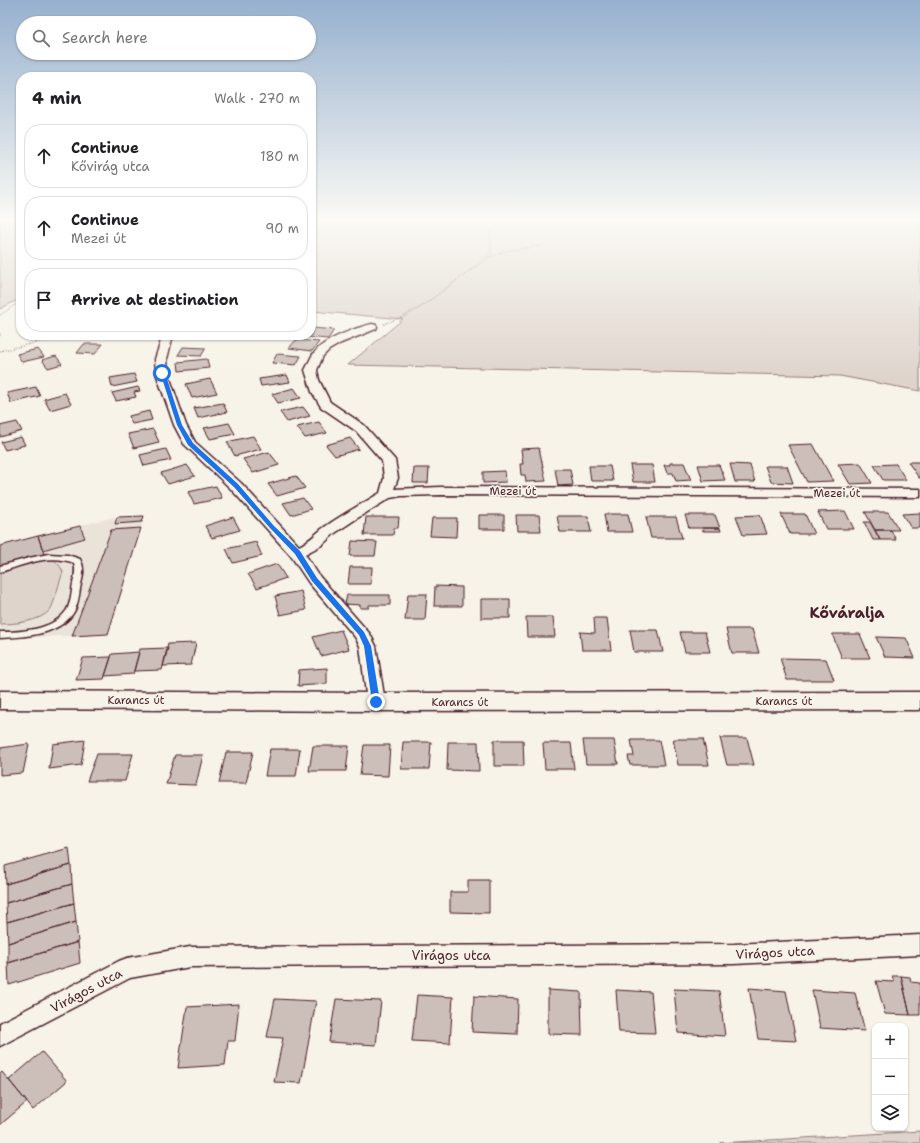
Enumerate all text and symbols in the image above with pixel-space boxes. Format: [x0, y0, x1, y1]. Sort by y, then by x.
search box [16, 16, 316, 60]
icon: search [30, 27, 52, 49]
text: Search here [62, 28, 148, 48]
text: 4 min [32, 87, 82, 109]
text: Walk · 270 m [214, 90, 300, 107]
text: Continue [71, 138, 139, 158]
icon: ahead [33, 145, 55, 167]
text: 180 m [260, 148, 299, 165]
text: Kővirág utca [71, 158, 150, 175]
text: Continue [71, 210, 139, 230]
icon: ahead [33, 217, 55, 239]
text: 90 m [265, 220, 299, 237]
text: Mezei út [71, 230, 126, 247]
icon: arrive [33, 289, 55, 311]
text: Arrive at destination [71, 290, 239, 310]
route start [153, 364, 171, 382]
street label: Mezei út [490, 484, 537, 499]
street label: Mezei út [814, 486, 861, 501]
district label: Kőváralja [809, 603, 885, 623]
street label: Karancs út [107, 693, 165, 708]
route end [367, 693, 385, 711]
street label: Karancs út [755, 694, 813, 709]
street label: Karancs út [431, 695, 489, 710]
street label: Virágos utca [735, 942, 815, 963]
street label: Virágos utca [411, 947, 491, 964]
street label: Virágos utca [47, 964, 125, 1017]
map controls [872, 1023, 908, 1131]
button: + [872, 1023, 908, 1059]
button: − [872, 1059, 908, 1095]
button: layers [872, 1095, 908, 1131]

